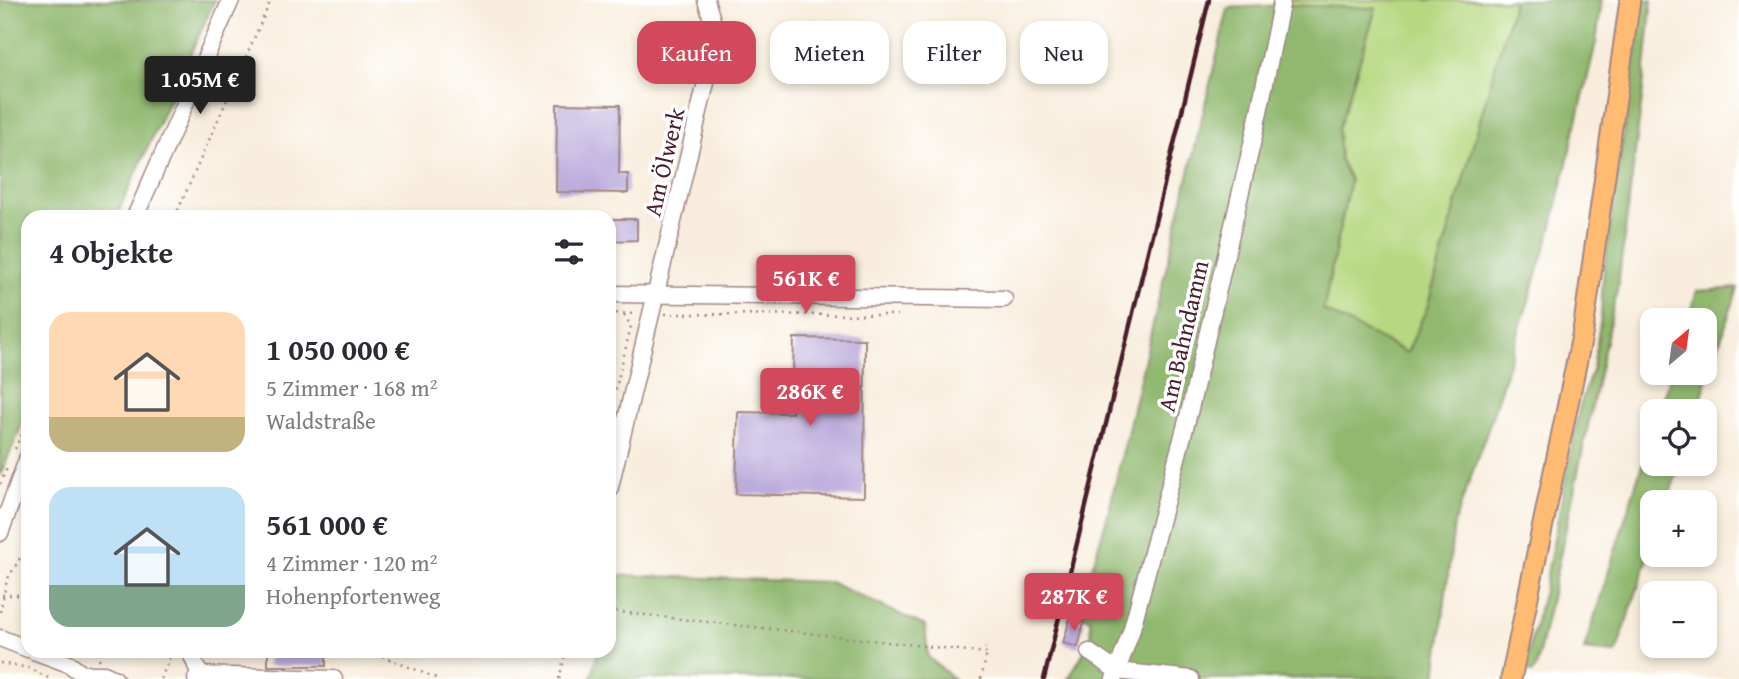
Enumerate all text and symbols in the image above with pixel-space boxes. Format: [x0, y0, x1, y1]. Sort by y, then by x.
chip: Kaufen [637, 21, 756, 84]
chip: Mieten [770, 21, 889, 84]
chip: Filter [903, 21, 1006, 84]
chip: Neu [1020, 21, 1108, 84]
pin: 1.05M € [135, 57, 265, 116]
text: 1.05M € [160, 62, 240, 95]
street label: Am Ölwerk [635, 103, 694, 220]
text: 4 Objekte [49, 230, 173, 274]
icon: filters [550, 233, 588, 271]
pin: 561K € [749, 256, 863, 315]
street label: Am Bahndamm [1149, 256, 1218, 415]
text: 561K € [772, 261, 840, 294]
north arrow [1640, 308, 1717, 385]
map controls [1640, 308, 1717, 658]
text: 1 050 000 € [266, 327, 410, 371]
icon: home [105, 340, 189, 424]
pin: 286K € [753, 368, 867, 428]
text: 5 Zimmer · 168 m² [266, 371, 437, 404]
text: 286K € [776, 374, 844, 407]
button: locate [1640, 399, 1717, 476]
text: Waldstraße [266, 404, 376, 437]
button: + [1640, 490, 1717, 567]
text: 561 000 € [266, 502, 388, 546]
icon: home [105, 515, 189, 599]
text: 4 Zimmer · 120 m² [266, 546, 437, 579]
pin: 287K € [1017, 574, 1131, 633]
text: Hohenpfortenweg [266, 579, 441, 612]
text: 287K € [1040, 579, 1108, 612]
button: − [1640, 581, 1717, 658]

